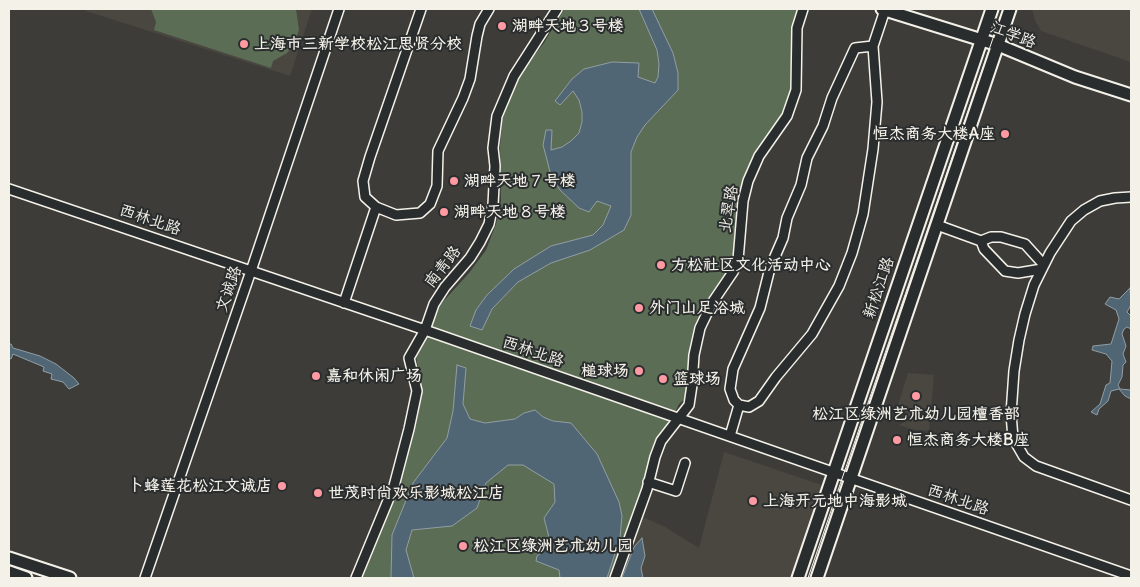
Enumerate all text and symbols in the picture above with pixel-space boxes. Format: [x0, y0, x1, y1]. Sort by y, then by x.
place label: 湖畔天地３号楼 [512, 16, 624, 36]
street label: 江学路 [987, 17, 1039, 53]
marker: 湖畔天地３号楼 [496, 20, 508, 32]
place label: 上海市三新学校松江思贤分校 [254, 34, 462, 54]
marker: 上海市三新学校松江思贤分校 [238, 38, 250, 50]
place label: 恒杰商务大楼A座 [873, 124, 995, 144]
marker: 恒杰商务大楼A座 [999, 128, 1011, 140]
place label: 湖畔天地７号楼 [464, 171, 576, 191]
marker: 湖畔天地７号楼 [448, 175, 460, 187]
street label: 北翠路 [716, 184, 742, 234]
street label: 西林北路 [117, 201, 183, 239]
place label: 湖畔天地８号楼 [454, 202, 566, 222]
marker: 湖畔天地８号楼 [438, 206, 450, 218]
street label: 南青路 [421, 242, 465, 292]
place label: 方松社区文化活动中心 [671, 255, 831, 275]
street label: 新松江路 [860, 255, 898, 321]
marker: 方松社区文化活动中心 [655, 259, 667, 271]
street label: 文诚路 [212, 263, 246, 315]
place label: 外门山足浴城 [649, 298, 745, 318]
marker: 外门山足浴城 [633, 302, 645, 314]
street label: 西林北路 [500, 333, 566, 371]
place label: 槌球场 [581, 361, 629, 381]
marker: 槌球场 [633, 365, 645, 377]
place label: 嘉和休闲广场 [326, 366, 422, 386]
place label: 篮球场 [673, 369, 721, 389]
marker: 嘉和休闲广场 [310, 370, 322, 382]
marker: 篮球场 [657, 373, 669, 385]
marker: 松江区绿洲艺术幼儿园檀香部 [910, 390, 922, 402]
place label: 松江区绿洲艺术幼儿园檀香部 [812, 404, 1020, 424]
place label: 恒杰商务大楼B座 [907, 430, 1029, 450]
marker: 恒杰商务大楼B座 [891, 434, 903, 446]
place label: 卜蜂莲花松江文诚店 [128, 476, 272, 496]
marker: 卜蜂莲花松江文诚店 [276, 480, 288, 492]
street label: 西林北路 [925, 481, 991, 519]
place label: 世茂时尚欢乐影城松江店 [328, 483, 504, 503]
marker: 世茂时尚欢乐影城松江店 [312, 487, 324, 499]
place label: 上海开元地中海影城 [763, 491, 907, 511]
marker: 上海开元地中海影城 [747, 495, 759, 507]
place label: 松江区绿洲艺术幼儿园 [473, 536, 633, 556]
marker: 松江区绿洲艺术幼儿园 [457, 540, 469, 552]

